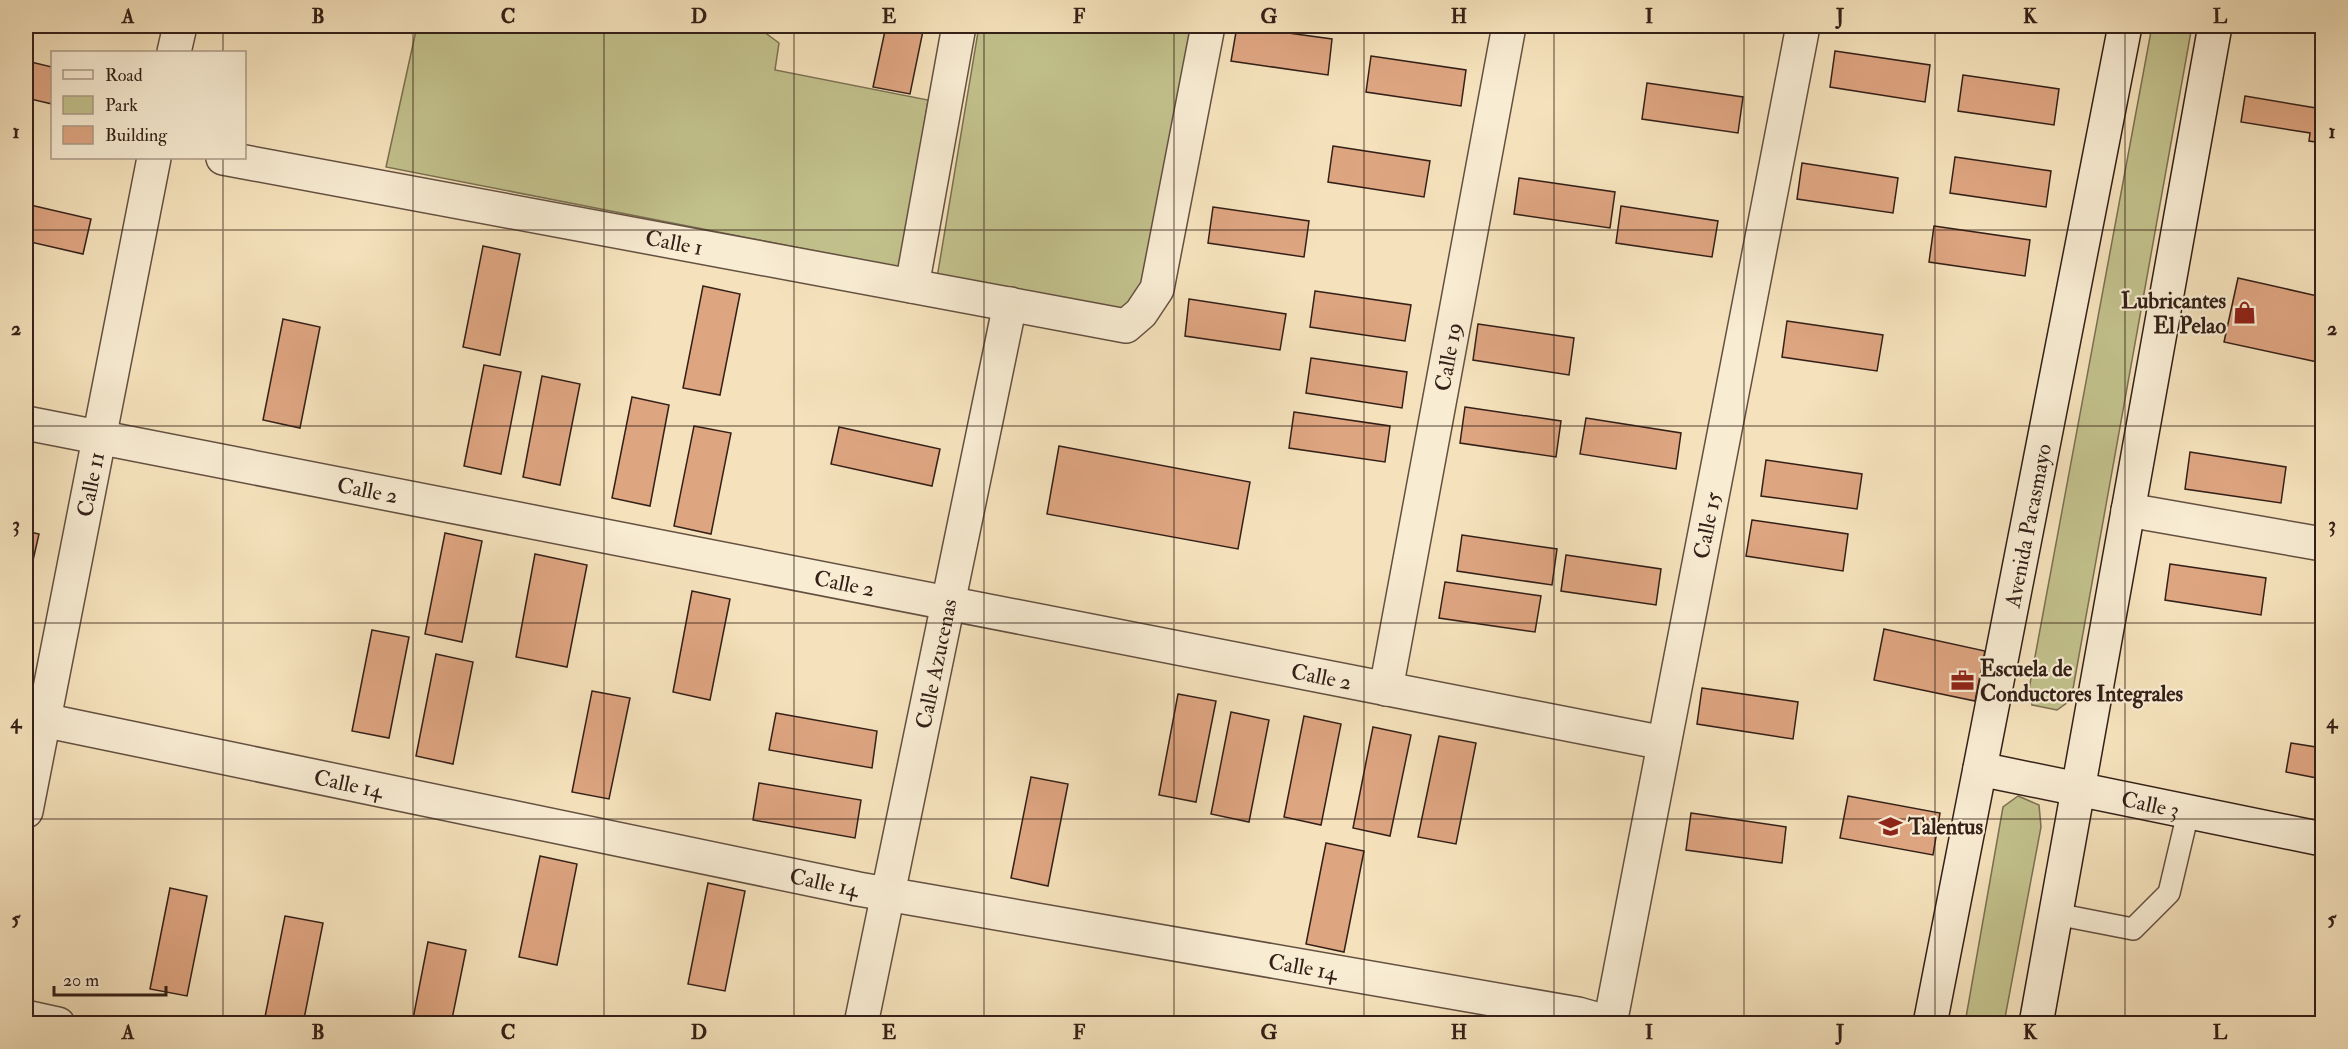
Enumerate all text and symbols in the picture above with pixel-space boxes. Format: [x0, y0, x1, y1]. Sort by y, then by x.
text: A [121, 4, 135, 29]
text: B [311, 4, 325, 29]
text: C [501, 4, 515, 29]
text: D [691, 4, 707, 29]
text: E [882, 4, 897, 29]
text: F [1073, 4, 1086, 29]
text: G [1261, 4, 1278, 29]
text: H [1451, 4, 1467, 29]
text: I [1645, 4, 1653, 29]
text: J [1835, 4, 1844, 29]
text: K [2023, 4, 2038, 29]
text: L [2213, 4, 2228, 29]
legend [51, 51, 246, 159]
text: Road [105, 64, 143, 87]
text: Park [105, 94, 138, 117]
text: 1 [12, 119, 20, 144]
text: 1 [2328, 119, 2336, 144]
text: Building [105, 124, 168, 147]
street label: Calle 1 [643, 224, 705, 262]
place label: Lubricantes El Pelao [2121, 287, 2226, 340]
shop icon: Lubricantes El Pelao [2231, 300, 2257, 326]
text: 2 [11, 316, 21, 341]
text: 2 [2327, 316, 2337, 341]
street label: Calle 19 [1429, 320, 1469, 393]
street label: Avenida Pacasmayo [1999, 441, 2058, 611]
street label: Calle 11 [71, 449, 111, 519]
street label: Calle 2 [335, 471, 400, 510]
street label: Calle 15 [1687, 489, 1728, 561]
text: 3 [12, 512, 20, 537]
text: 3 [2328, 512, 2336, 537]
street label: Calle 2 [812, 564, 877, 604]
street label: Calle Azucenas [909, 596, 964, 731]
place label: Escuela de Conductores Integrales [1980, 655, 2183, 709]
street label: Calle 2 [1289, 657, 1354, 697]
office icon: Escuela de Conductores Integrales [1949, 668, 1975, 694]
text: 4 [10, 709, 23, 734]
text: 4 [2326, 709, 2339, 734]
street label: Calle 14 [311, 764, 386, 805]
street label: Calle 3 [2119, 785, 2182, 824]
school or university icon: Talentus [1877, 813, 1903, 839]
place label: Talentus [1907, 813, 1983, 841]
street label: Calle 14 [787, 862, 862, 904]
text: 5 [12, 906, 22, 931]
text: 5 [2328, 906, 2338, 931]
street label: Calle 14 [1266, 947, 1341, 987]
scale bar [54, 959, 166, 997]
text: 20 m [63, 969, 99, 992]
text: A [121, 1020, 135, 1045]
text: B [311, 1020, 325, 1045]
text: C [501, 1020, 515, 1045]
text: D [691, 1020, 707, 1045]
text: E [882, 1020, 897, 1045]
text: F [1073, 1020, 1086, 1045]
text: G [1261, 1020, 1278, 1045]
text: H [1451, 1020, 1467, 1045]
text: I [1645, 1020, 1653, 1045]
text: J [1835, 1020, 1844, 1045]
text: K [2023, 1020, 2038, 1045]
text: L [2213, 1020, 2228, 1045]

